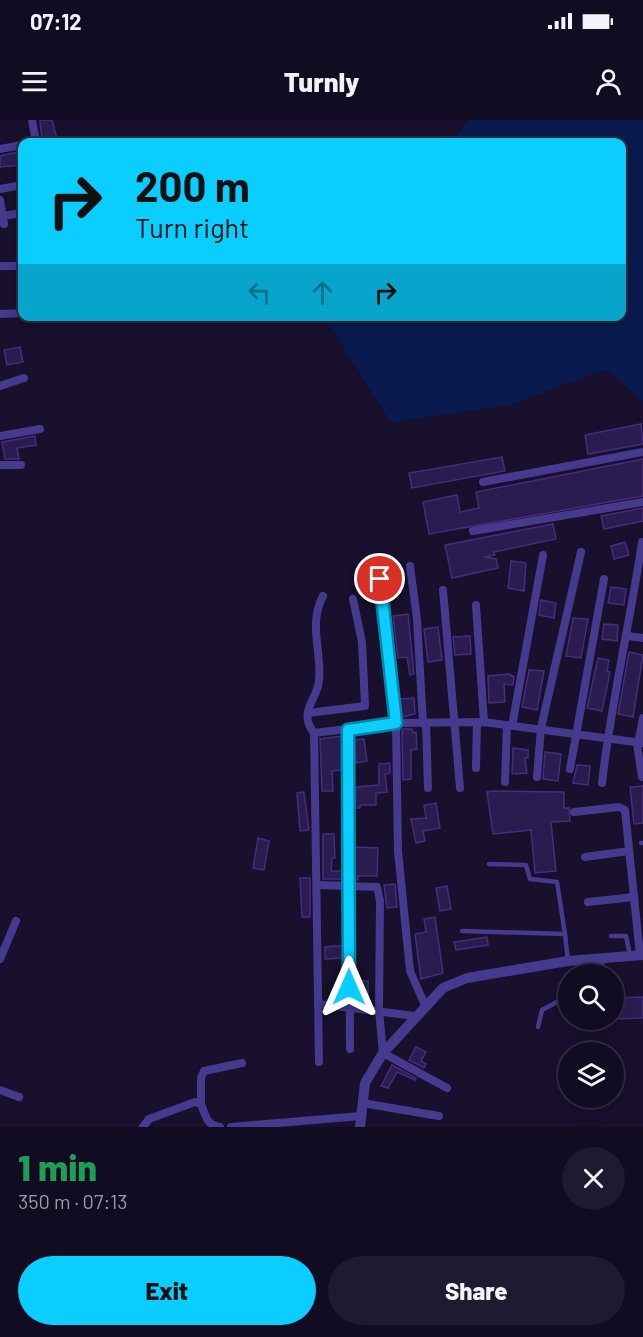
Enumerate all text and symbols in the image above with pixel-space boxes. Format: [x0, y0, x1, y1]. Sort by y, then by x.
text: 07:12 [30, 8, 82, 34]
icon: menu [18, 65, 51, 98]
text: Turnly [284, 65, 359, 97]
icon: person [592, 65, 625, 98]
text: 200 m [135, 160, 250, 210]
icon: right [36, 162, 114, 240]
text: Turn right [135, 211, 249, 243]
icon: left [243, 276, 276, 309]
icon: ahead [306, 276, 339, 309]
icon: right [369, 276, 402, 309]
pin [354, 553, 405, 604]
icon: arrive [363, 562, 396, 595]
position arrow [317, 955, 381, 1019]
map controls [558, 964, 624, 1108]
button: search [558, 964, 624, 1030]
button: layers [558, 1042, 624, 1108]
text: 1 min [18, 1145, 97, 1188]
button: close [562, 1147, 625, 1210]
text: 350 m · 07:13 [18, 1189, 127, 1213]
button: Exit [18, 1256, 316, 1325]
button: Share [328, 1256, 625, 1325]

